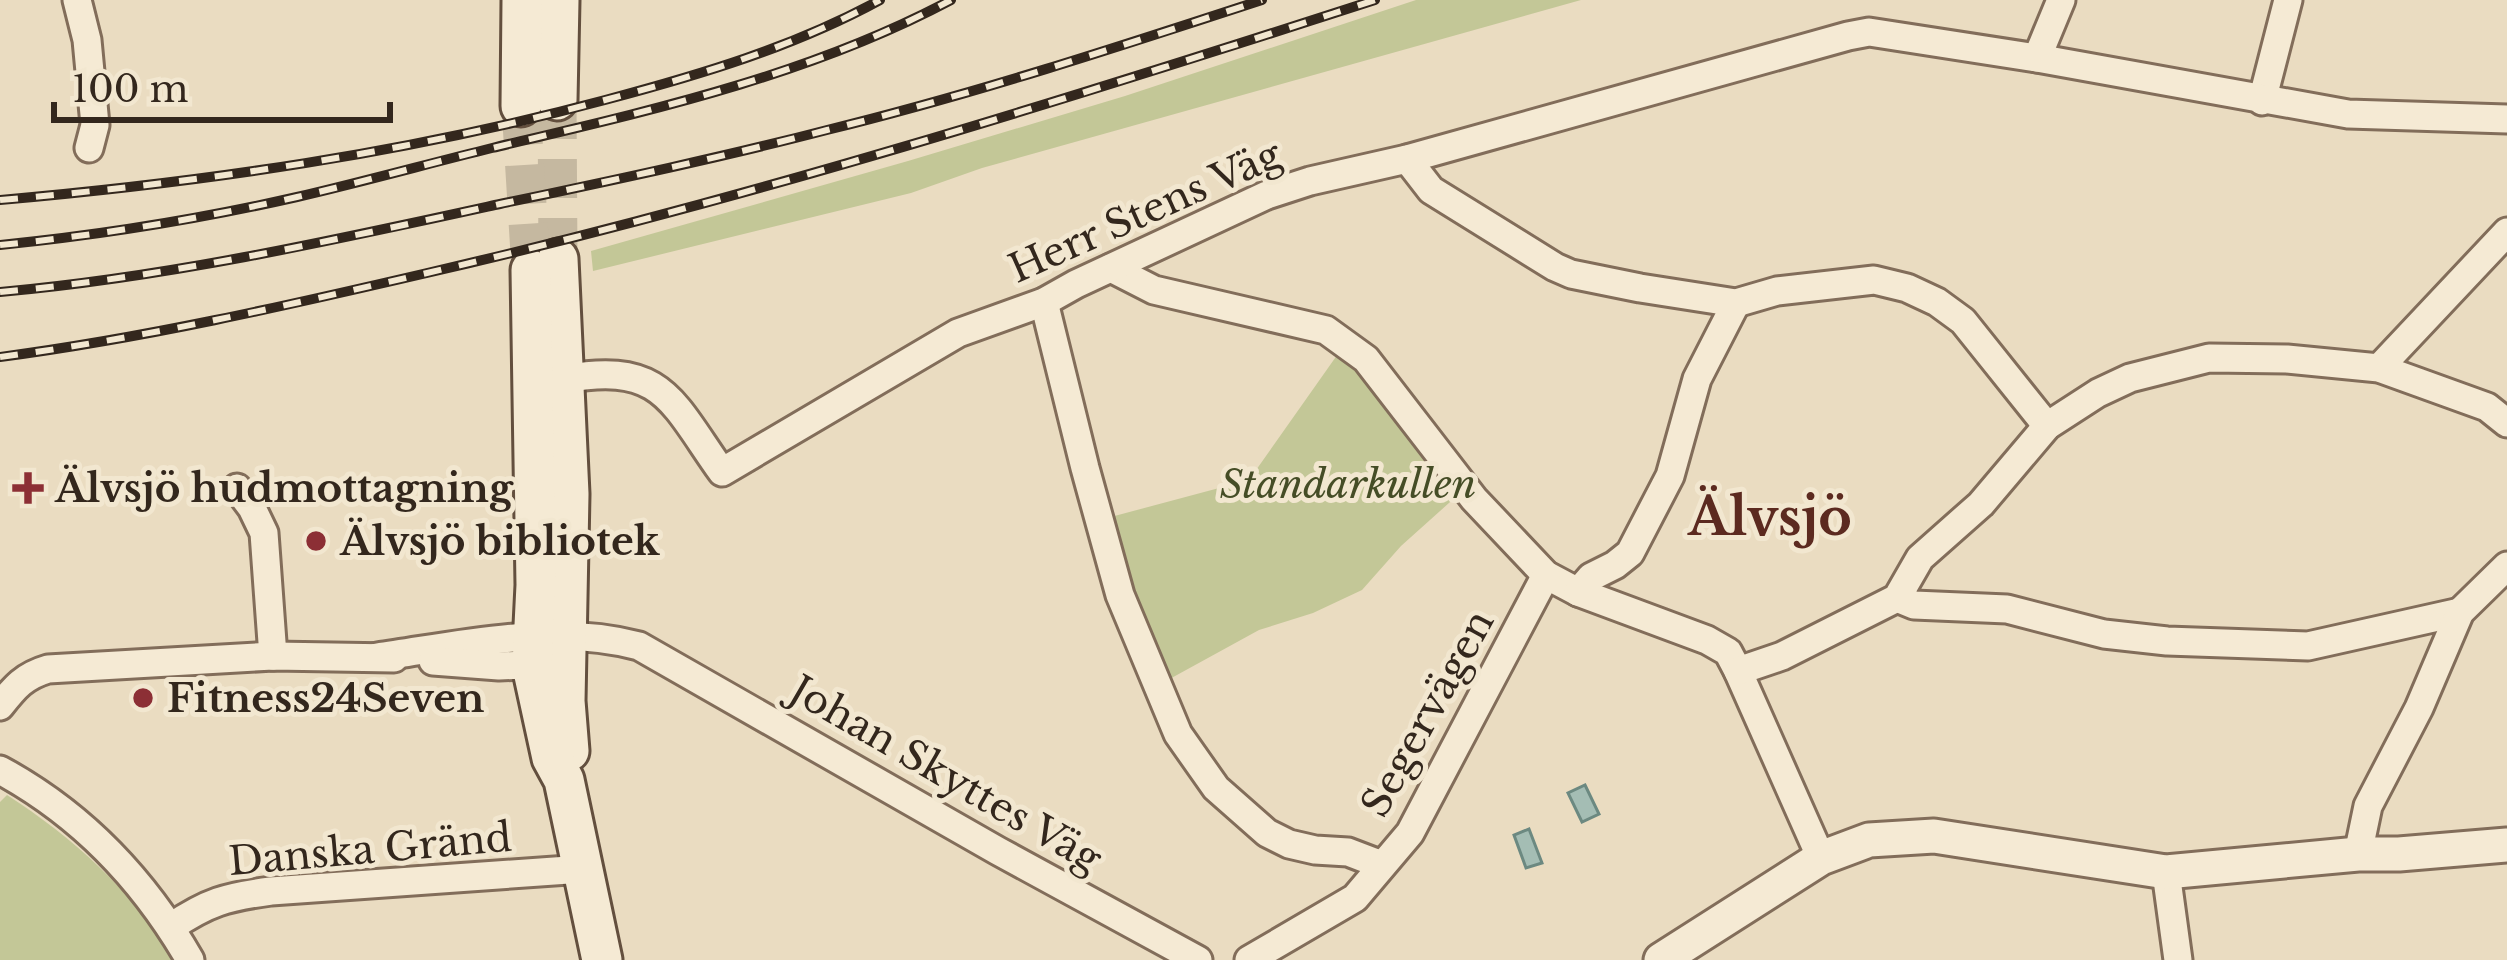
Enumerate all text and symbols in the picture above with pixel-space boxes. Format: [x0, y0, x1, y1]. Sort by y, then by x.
scale bar [54, 48, 390, 122]
text: 100 m [72, 67, 188, 112]
street label: Herr Stens Väg [1001, 129, 1290, 293]
park label: Standarkullen [1220, 460, 1476, 509]
place label: Älvsjö hudmottagning [54, 464, 514, 513]
marker: Älvsjö hudmottagning [12, 472, 44, 504]
district label: Älvsjö [1687, 485, 1852, 549]
place label: Älvsjö bibliotek [339, 517, 661, 566]
marker: Älvsjö bibliotek [303, 528, 329, 554]
street label: Segervägen [1350, 601, 1504, 825]
street label: Johan Skyttes Väg [777, 663, 1111, 884]
place label: Fitness24Seven [167, 674, 484, 723]
marker: Fitness24Seven [130, 685, 156, 711]
street label: Danska Gränd [226, 813, 514, 886]

